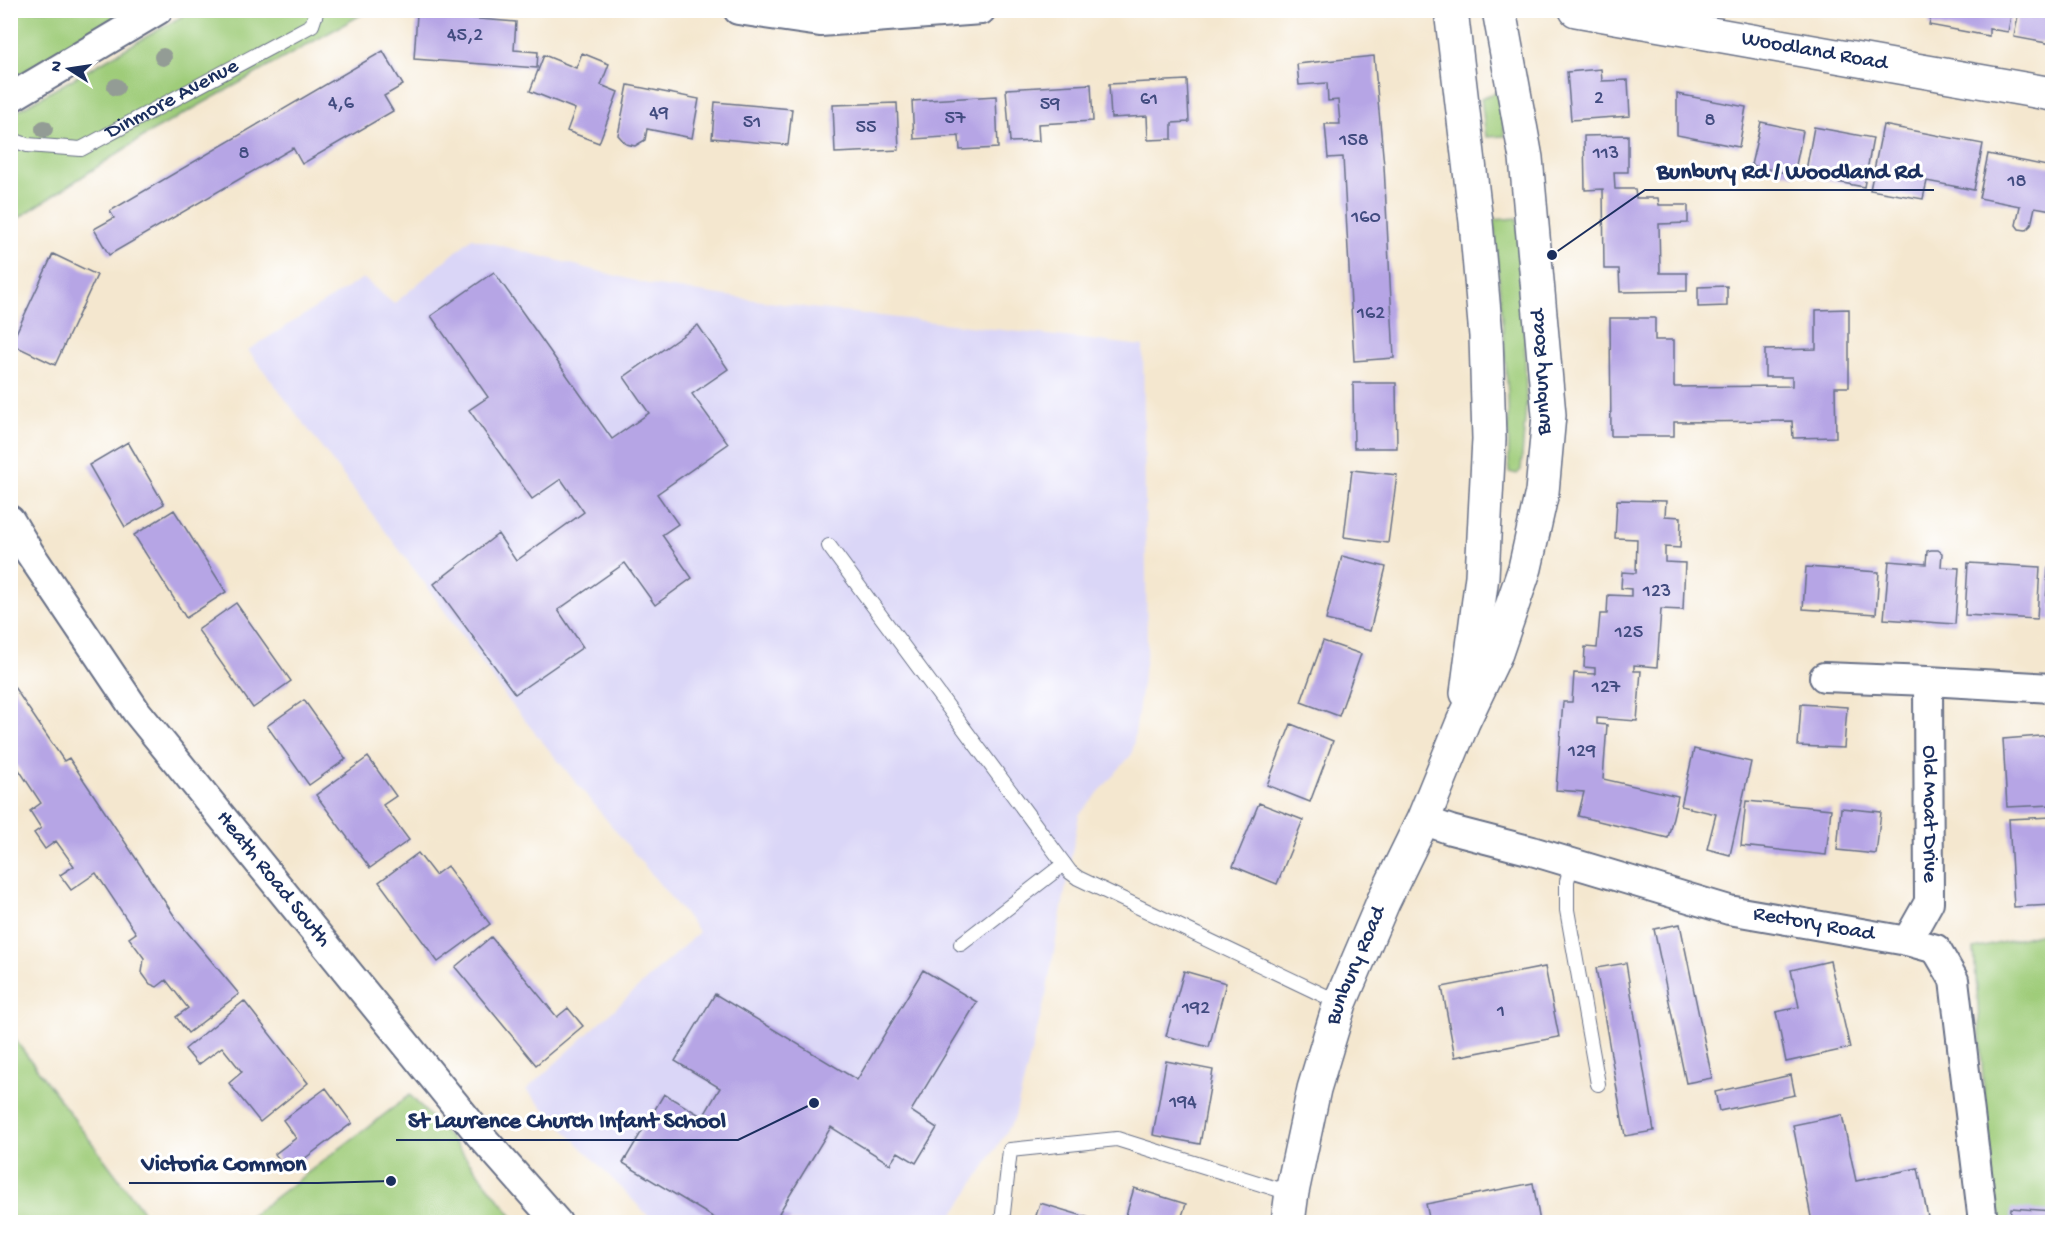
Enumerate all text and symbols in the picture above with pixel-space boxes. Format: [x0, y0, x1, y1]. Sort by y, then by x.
house number: 45,2 [447, 25, 483, 48]
street label: Woodland Road [1739, 26, 1892, 78]
north arrow [39, 39, 99, 99]
street label: Dinmore Avenue [100, 53, 244, 147]
text: N [47, 59, 68, 74]
house number: 2 [1594, 88, 1604, 111]
house number: 61 [1140, 89, 1158, 112]
house number: 4,6 [328, 93, 355, 116]
house number: 59 [1040, 94, 1060, 117]
house number: 49 [649, 103, 669, 126]
house number: 57 [945, 108, 966, 131]
house number: 8 [1705, 110, 1716, 133]
house number: 51 [743, 112, 761, 135]
house number: 55 [855, 117, 877, 140]
house number: 158 [1338, 130, 1369, 153]
house number: 8 [239, 143, 250, 166]
house number: 113 [1592, 143, 1619, 166]
callout: Bunbury Rd / Woodland Rd [1645, 148, 1934, 190]
text: Bunbury Rd / Woodland Rd [1656, 159, 1924, 188]
house number: 18 [2006, 171, 2027, 194]
house number: 160 [1350, 207, 1381, 230]
house number: 162 [1356, 303, 1385, 326]
street label: Bunbury Road [1526, 306, 1558, 437]
house number: 123 [1642, 581, 1671, 604]
house number: 125 [1614, 622, 1643, 645]
house number: 127 [1591, 677, 1621, 700]
house number: 129 [1567, 741, 1596, 764]
street label: Old Moat Drive [1915, 745, 1942, 883]
street label: Heath Road South [210, 806, 336, 953]
street label: Bunbury Road [1321, 901, 1393, 1029]
street label: Rectory Road [1751, 901, 1878, 948]
house number: 192 [1181, 998, 1210, 1021]
house number: 1 [1496, 1001, 1505, 1024]
house number: 194 [1168, 1092, 1197, 1115]
callout: St Laurence Church Infant School [396, 1098, 738, 1140]
text: St Laurence Church Infant School [408, 1108, 726, 1137]
callout: Victoria Common [129, 1141, 318, 1183]
text: Victoria Common [140, 1151, 307, 1180]

